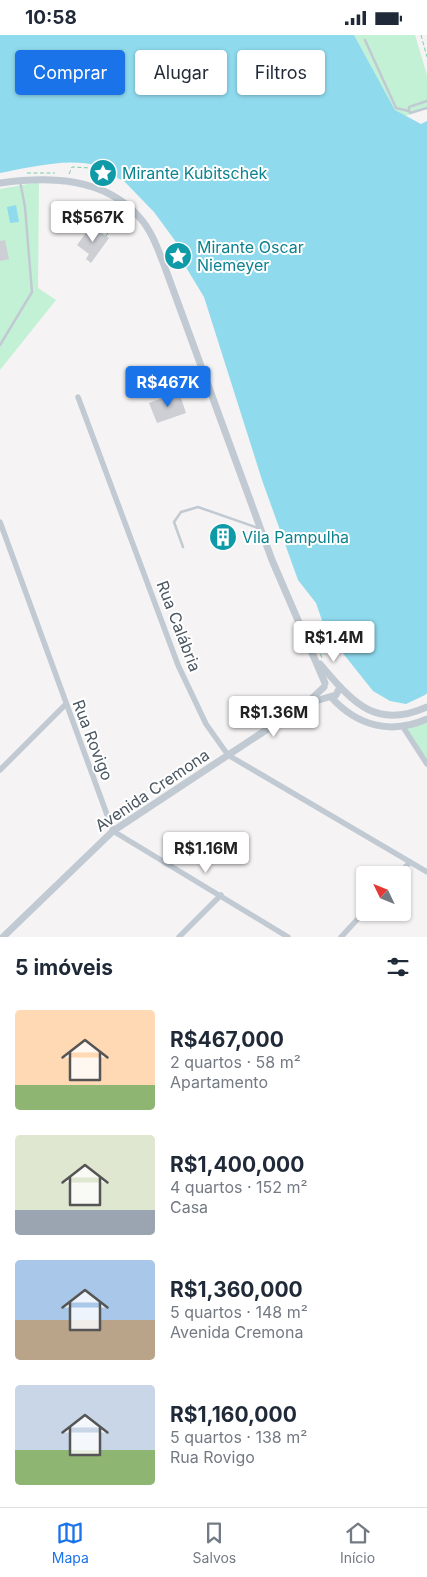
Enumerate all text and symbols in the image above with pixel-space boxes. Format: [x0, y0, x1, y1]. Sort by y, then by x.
text: 10:58 [25, 6, 77, 29]
chip: Comprar [15, 50, 125, 95]
chip: Alugar [135, 50, 227, 95]
chip: Filtros [237, 50, 325, 95]
place icon: Mirante Kubitschek [88, 158, 118, 188]
place label: Mirante Kubitschek [122, 163, 267, 183]
pin: R$567K [52, 201, 134, 243]
text: R$567K [62, 207, 124, 227]
place label: Mirante Oscar Niemeyer [197, 237, 304, 275]
place icon: Mirante Oscar Niemeyer [163, 241, 193, 271]
pin: R$467K [127, 365, 209, 408]
text: R$467K [136, 372, 200, 392]
building icon: Vila Pampulha [208, 522, 238, 552]
place label: Vila Pampulha [242, 527, 349, 547]
street label: Rua Calábria [153, 578, 205, 674]
pin: R$1.4M [293, 621, 375, 663]
text: R$1.4M [305, 627, 363, 647]
pin: R$1.36M [228, 695, 320, 738]
street label: Rua Rovigo [68, 697, 118, 783]
text: R$1.36M [240, 702, 308, 722]
street label: Avenida Cremona [91, 744, 213, 836]
pin: R$1.16M [160, 831, 252, 874]
text: R$1.16M [174, 838, 238, 858]
north arrow [356, 866, 411, 921]
map controls [356, 866, 411, 921]
icon: filters [384, 953, 412, 981]
text: 5 imóveis [15, 955, 113, 980]
text: R$467,000 [170, 1027, 284, 1052]
icon: home [55, 1030, 115, 1090]
text: 2 quartos · 58 m² [170, 1052, 301, 1072]
text: Apartamento [170, 1072, 268, 1092]
text: R$1,400,000 [170, 1152, 304, 1177]
icon: home [55, 1155, 115, 1215]
text: 4 quartos · 152 m² [170, 1177, 308, 1197]
text: Casa [170, 1197, 208, 1217]
text: R$1,360,000 [170, 1277, 303, 1302]
icon: home [55, 1280, 115, 1340]
text: 5 quartos · 148 m² [170, 1302, 308, 1322]
text: Avenida Cremona [170, 1322, 303, 1342]
text: R$1,160,000 [170, 1402, 297, 1427]
icon: home [55, 1405, 115, 1465]
text: 5 quartos · 138 m² [170, 1427, 307, 1447]
text: Rua Rovigo [170, 1447, 255, 1467]
tab: Mapa [52, 1519, 89, 1566]
tab: Salvos [193, 1519, 236, 1566]
tab: Início [340, 1519, 375, 1566]

